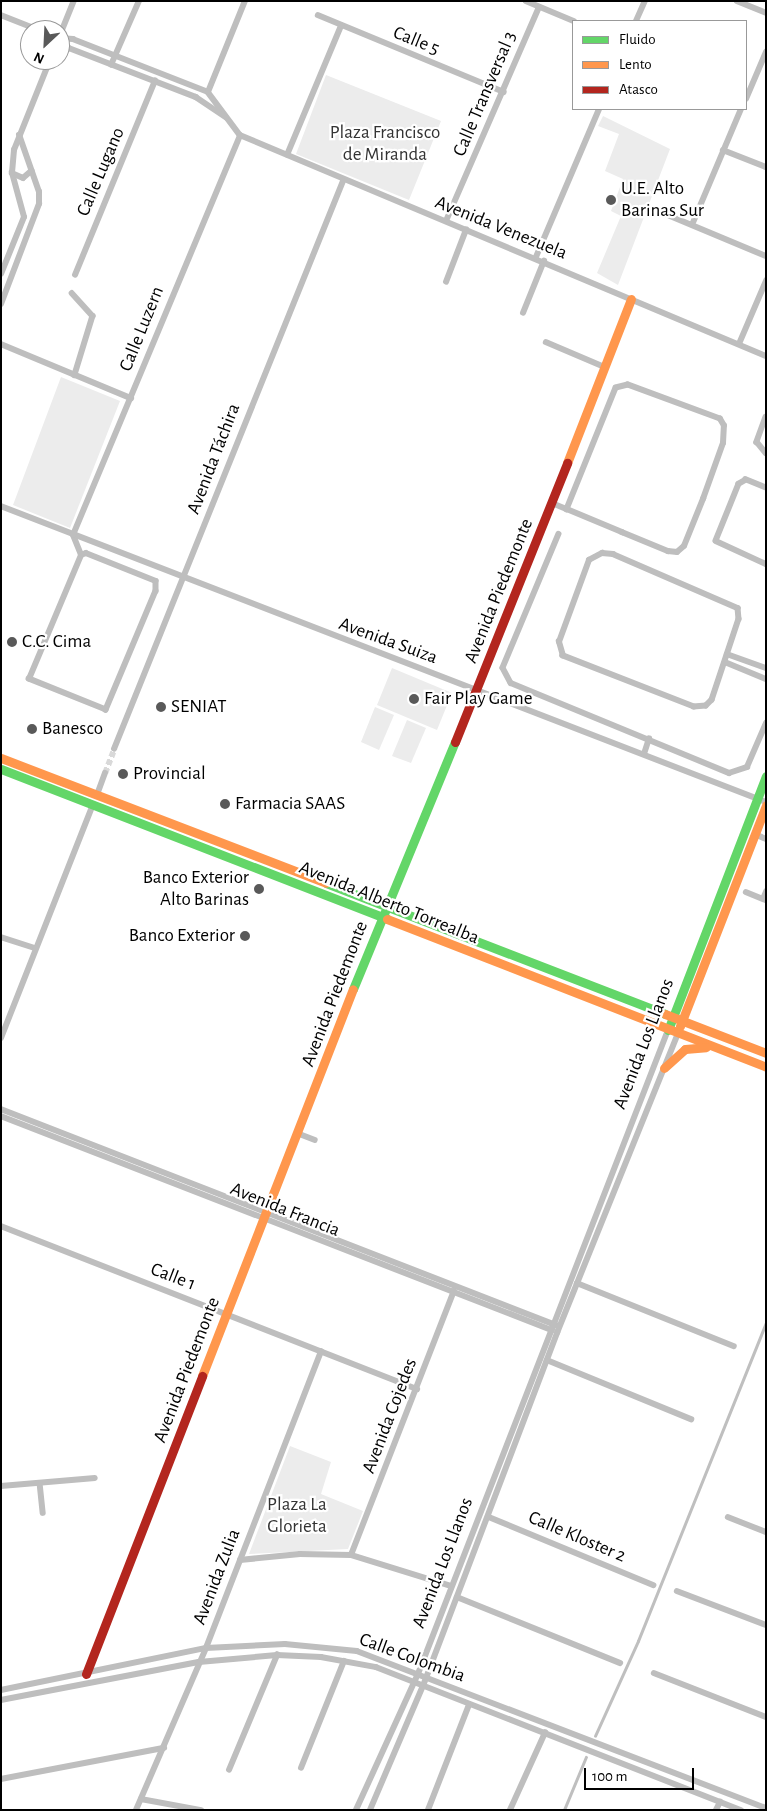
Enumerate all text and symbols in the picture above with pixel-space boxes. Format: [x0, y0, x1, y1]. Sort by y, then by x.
north arrow [20, 20, 70, 70]
legend [572, 20, 747, 110]
street label: Calle 5 [390, 21, 442, 61]
street label: Calle Transversal 3 [448, 28, 522, 160]
text: Fluido [619, 32, 656, 47]
text: N [32, 49, 46, 66]
text: Lento [619, 57, 652, 72]
text: Atasco [619, 82, 658, 97]
park label: Plaza Francisco de Miranda [330, 122, 440, 166]
street label: Calle Lugano [72, 124, 130, 220]
place label: U.E. Alto Barinas Sur [621, 178, 704, 222]
street label: Avenida Venezuela [432, 191, 570, 265]
marker: U.E. Alto Barinas Sur [605, 194, 617, 206]
street label: Calle Luzern [115, 283, 169, 375]
street label: Avenida Táchira [182, 400, 246, 518]
street label: Avenida Piedemonte [460, 515, 538, 667]
street label: Avenida Suiza [336, 613, 440, 669]
place label: C.C. Cima [22, 631, 91, 653]
marker: C.C. Cima [6, 636, 18, 648]
place label: Fair Play Game [424, 688, 532, 710]
marker: Fair Play Game [408, 693, 420, 705]
place label: SENIAT [171, 696, 226, 718]
marker: SENIAT [155, 701, 167, 713]
place label: Banesco [42, 718, 103, 740]
marker: Banesco [26, 723, 38, 735]
place label: Provincial [133, 763, 206, 785]
marker: Provincial [117, 768, 129, 780]
place label: Farmacia SAAS [235, 793, 345, 815]
marker: Farmacia SAAS [219, 798, 231, 810]
street label: Avenida Alberto Torrealba [296, 856, 482, 950]
place label: Banco Exterior Alto Barinas [143, 867, 249, 911]
marker: Banco Exterior Alto Barinas [253, 883, 265, 895]
street label: Avenida Piedemonte [297, 918, 373, 1070]
place label: Banco Exterior [129, 925, 235, 947]
marker: Banco Exterior [239, 930, 251, 942]
street label: Avenida Los Llanos [609, 976, 679, 1112]
street label: Avenida Francia [227, 1178, 343, 1242]
street label: Calle 1 [147, 1258, 199, 1296]
street label: Avenida Piedemonte [149, 1294, 225, 1446]
street label: Avenida Cojedes [358, 1355, 422, 1477]
park label: Plaza La Glorieta [267, 1494, 327, 1538]
street label: Avenida Los Llanos [408, 1495, 478, 1631]
street label: Calle Kloster 2 [525, 1506, 629, 1568]
street label: Avenida Zulia [188, 1526, 246, 1628]
street label: Calle Colombia [356, 1628, 468, 1688]
scale bar [587, 1758, 697, 1790]
text: 100 m [592, 1769, 627, 1784]

